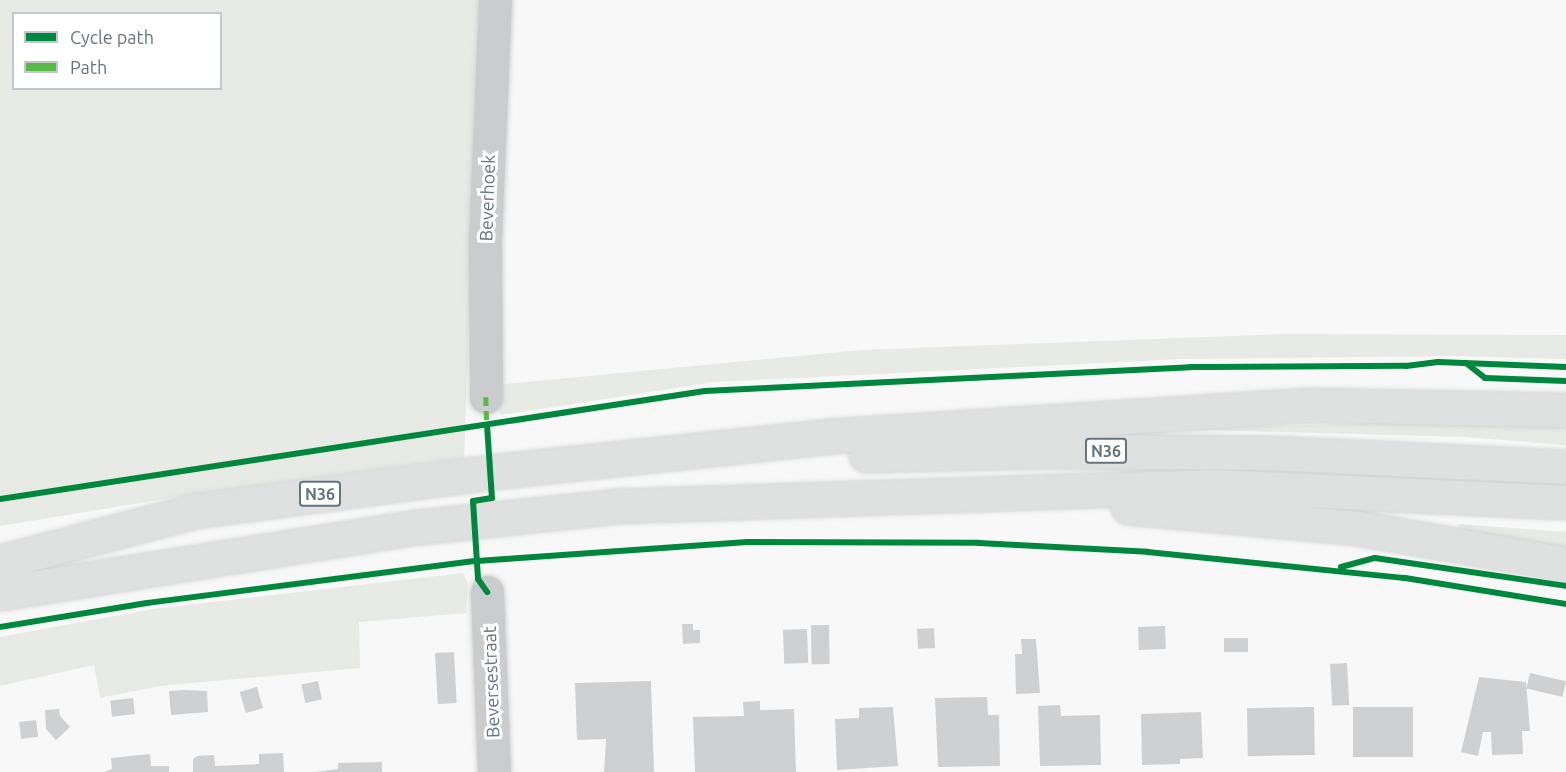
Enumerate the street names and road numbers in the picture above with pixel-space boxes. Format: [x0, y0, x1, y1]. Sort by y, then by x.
street label: Beverhoek [475, 154, 499, 242]
road number: N36 [1085, 438, 1127, 464]
road number: N36 [299, 481, 341, 507]
street label: Beversestraat [478, 626, 504, 738]

